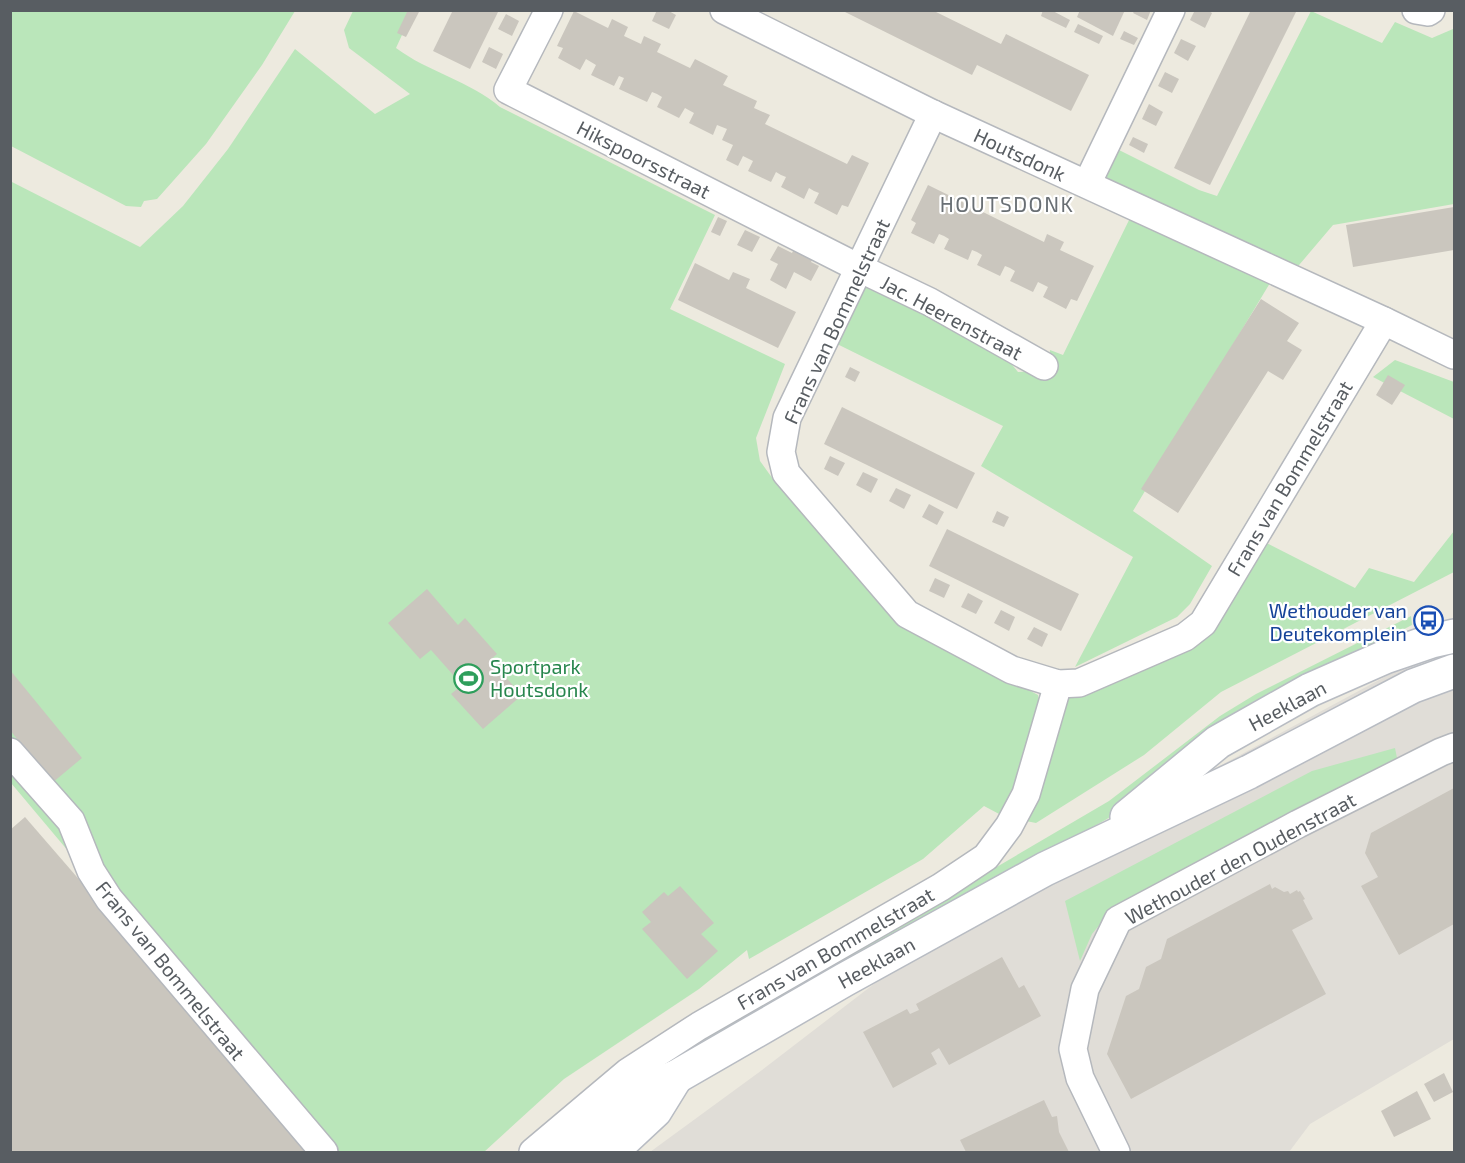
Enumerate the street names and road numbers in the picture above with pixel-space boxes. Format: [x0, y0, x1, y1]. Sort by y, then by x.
street label: Hikspoorsstraat [573, 115, 715, 203]
street label: Houtsdonk [970, 122, 1070, 186]
street label: Frans van Bommelstraat [778, 214, 894, 427]
street label: Jac. Heerenstraat [877, 270, 1027, 365]
street label: Frans van Bommelstraat [1221, 376, 1357, 580]
street label: Heeklaan [1244, 675, 1330, 735]
street label: Wethouder den Oudenstraat [1121, 787, 1360, 929]
street label: Frans van Bommelstraat [91, 876, 251, 1065]
street label: Frans van Bommelstraat [732, 882, 938, 1014]
street label: Heeklaan [833, 931, 919, 993]

